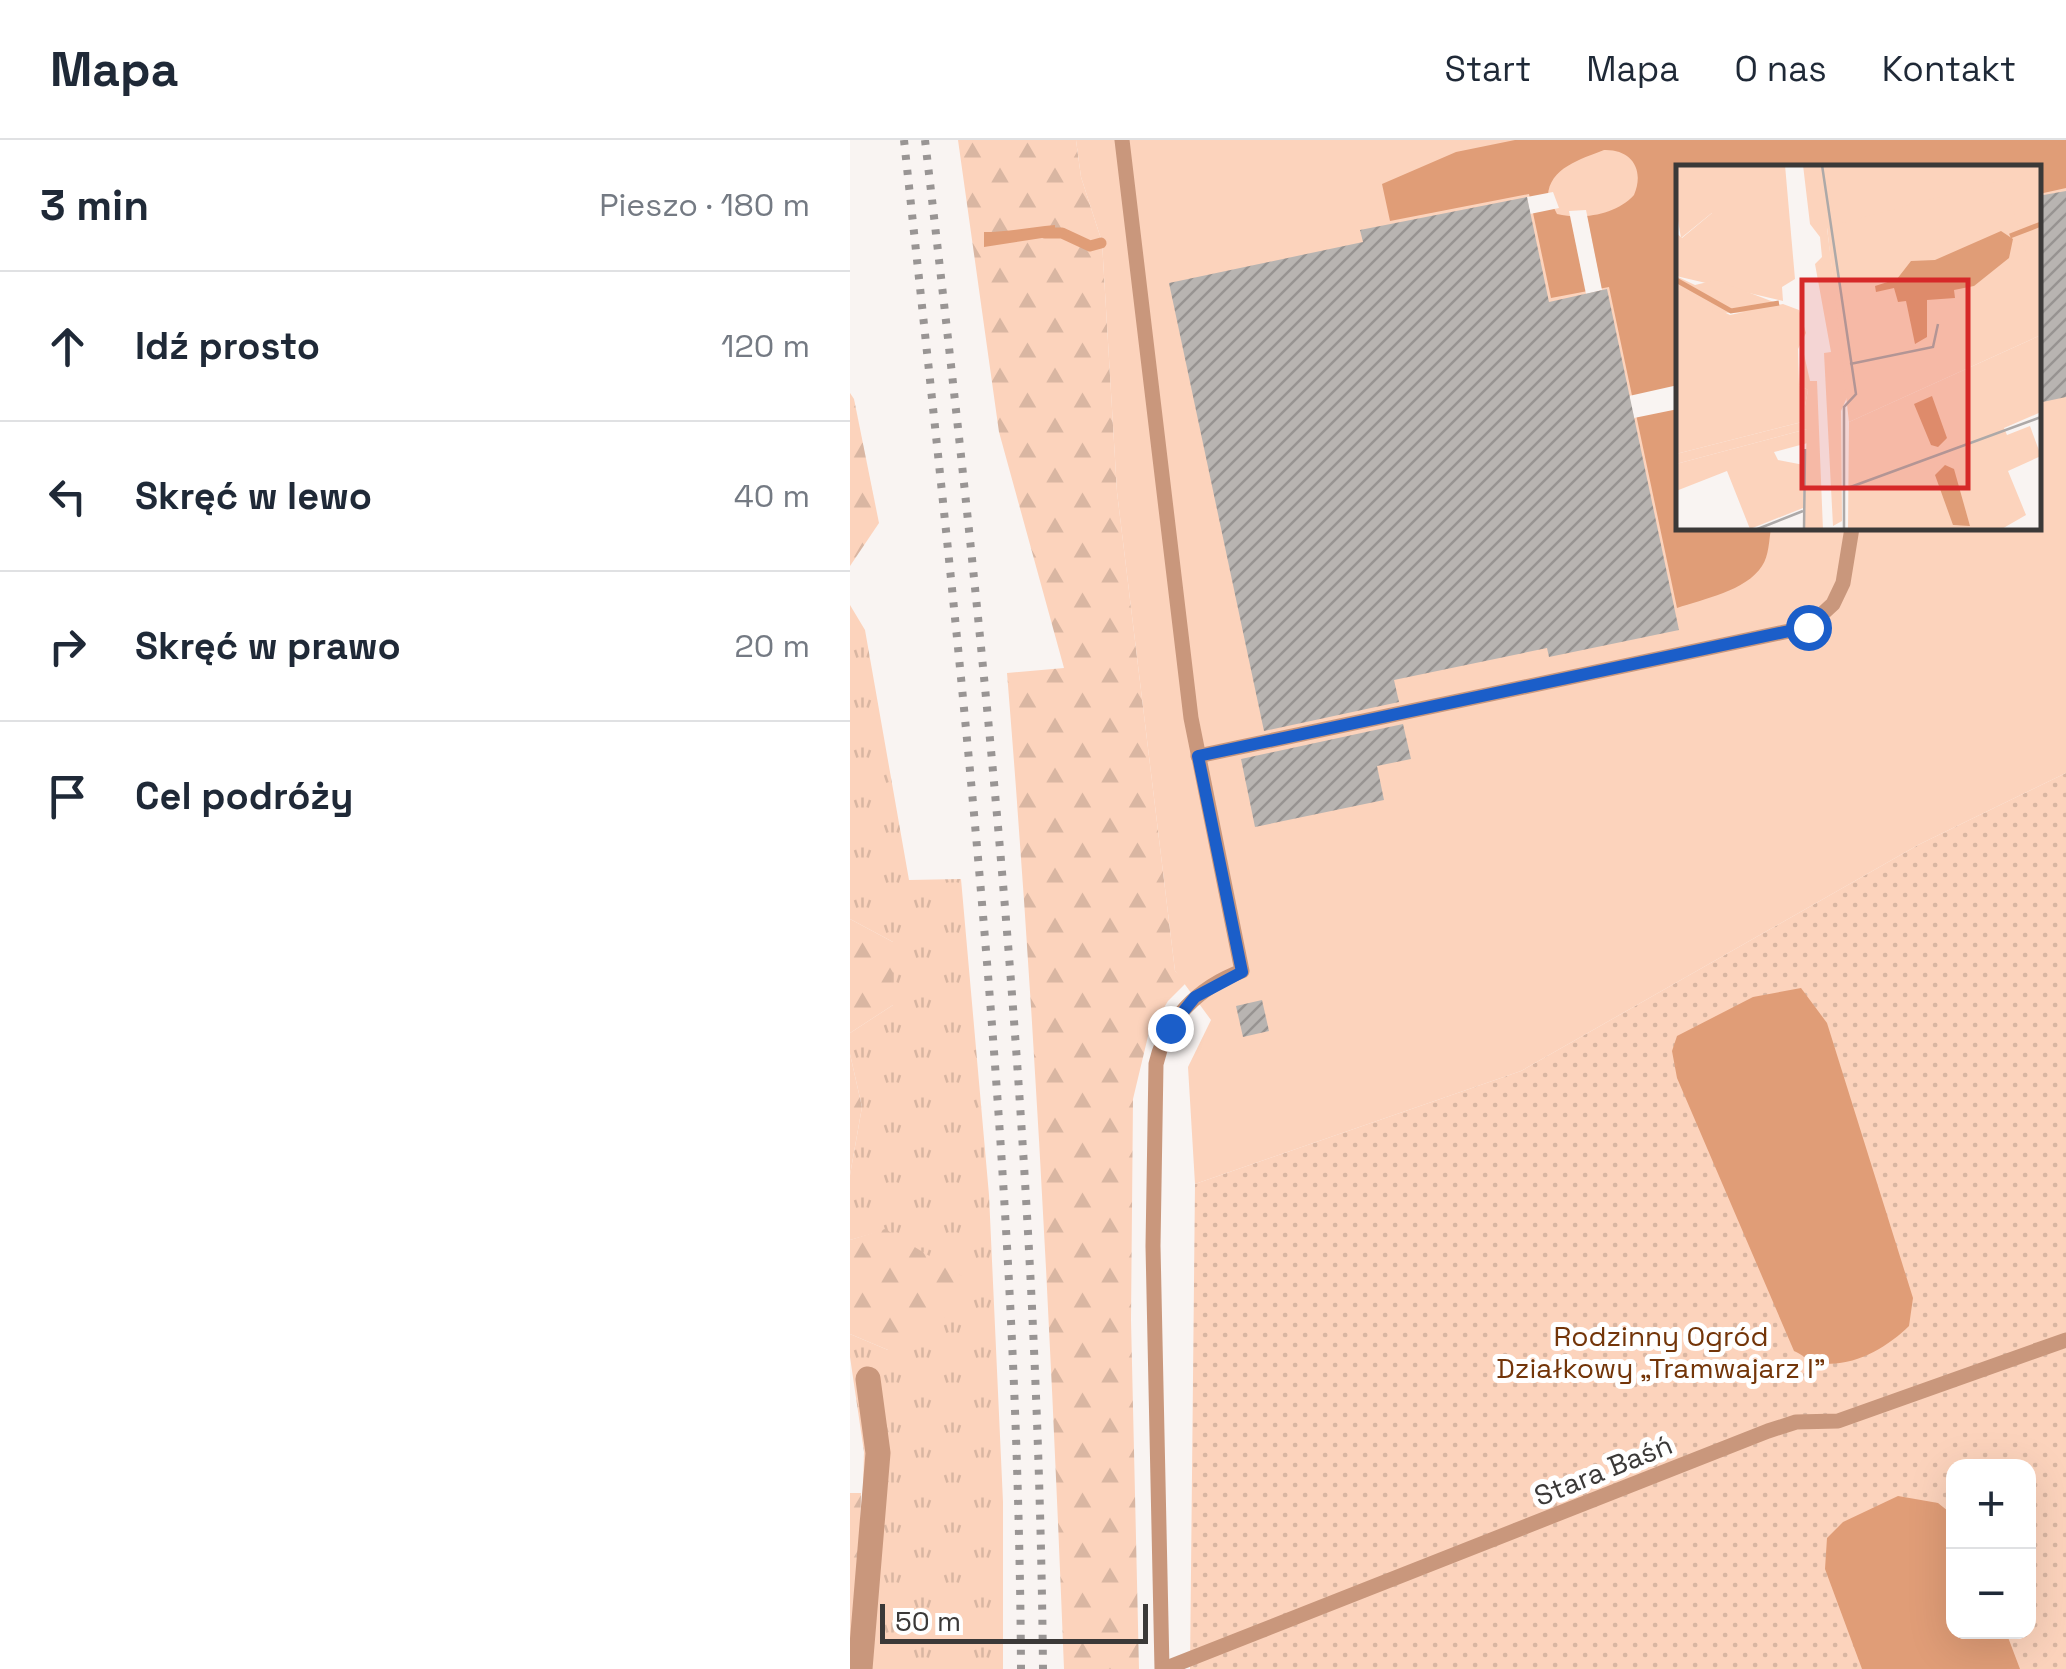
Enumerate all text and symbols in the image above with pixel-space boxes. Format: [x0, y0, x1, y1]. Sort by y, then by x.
text: Mapa [50, 39, 178, 100]
text: Start [1444, 47, 1531, 91]
text: Mapa [1586, 47, 1679, 91]
text: O nas [1734, 47, 1827, 91]
text: Kontakt [1882, 47, 2016, 91]
inset map [1676, 165, 2041, 530]
text: 3 min [40, 179, 149, 232]
text: Pieszo · 180 m [599, 185, 810, 225]
icon: ahead [40, 319, 95, 374]
text: Idź prosto [135, 322, 320, 370]
text: 120 m [721, 326, 810, 366]
icon: left [40, 469, 95, 524]
text: Skręć w lewo [135, 472, 372, 520]
text: 40 m [734, 476, 810, 516]
route start [1786, 605, 1832, 651]
icon: right [40, 619, 95, 674]
text: Skręć w prawo [135, 622, 401, 670]
text: 20 m [734, 626, 810, 666]
icon: arrive [40, 769, 95, 824]
text: Cel podróży [135, 772, 353, 820]
route end [1148, 1006, 1194, 1052]
park label: Rodzinny Ogród Działkowy „Tramwajarz I” [1496, 1318, 1826, 1386]
street label: Stara Baśń [1529, 1426, 1677, 1514]
map controls [1946, 1459, 2036, 1639]
button: + [1946, 1459, 2036, 1549]
button: − [1946, 1549, 2036, 1639]
scale bar [880, 1599, 1148, 1644]
text: 50 m [895, 1603, 961, 1639]

